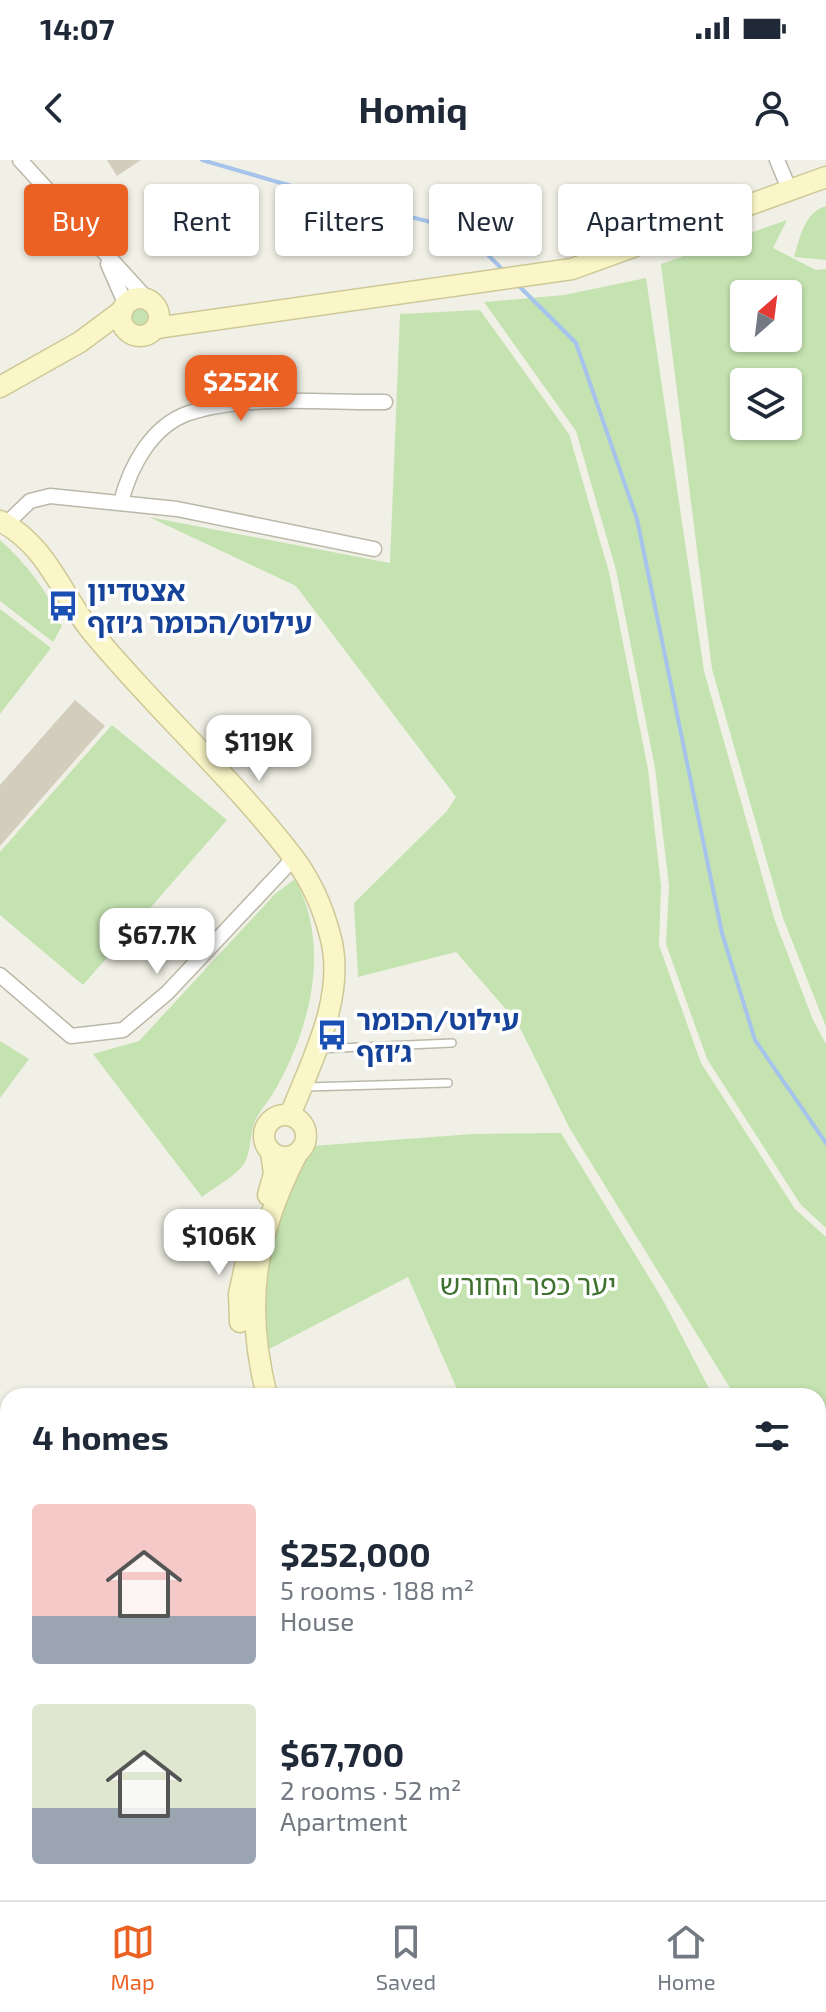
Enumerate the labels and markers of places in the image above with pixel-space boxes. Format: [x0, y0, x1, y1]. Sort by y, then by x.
pin: $252K [185, 355, 297, 423]
place label: אצטדיון עילוט/הכומר ג׳וזף [87, 573, 312, 639]
bus stop icon: אצטדיון עילוט/הכומר ג׳וזף [46, 589, 80, 623]
pin: $119K [203, 715, 315, 783]
pin: $67.7K [92, 908, 222, 976]
place label: עילוט/הכומר ג׳וזף [356, 1002, 519, 1068]
bus stop icon: עילוט/הכומר ג׳וזף [315, 1018, 349, 1052]
pin: $106K [163, 1209, 275, 1277]

